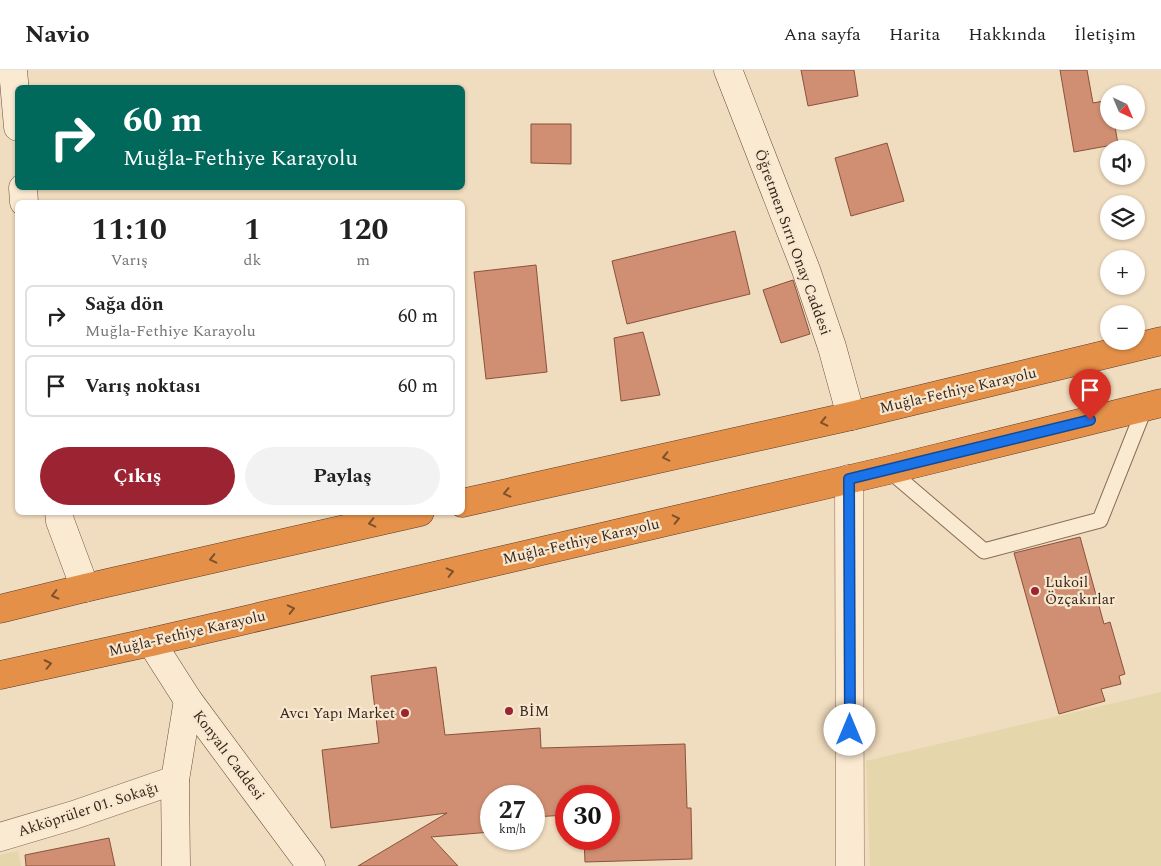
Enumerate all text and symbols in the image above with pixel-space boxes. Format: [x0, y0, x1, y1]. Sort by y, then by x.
text: Navio [25, 17, 90, 53]
text: Ana sayfa [784, 21, 861, 48]
text: Harita [889, 21, 940, 48]
text: Hakkında [968, 21, 1046, 48]
text: İletişim [1074, 21, 1136, 48]
north arrow [1100, 85, 1145, 130]
map controls [1100, 85, 1145, 350]
text: 60 m [123, 94, 203, 147]
icon: right [40, 105, 105, 170]
button: sound [1100, 140, 1145, 185]
text: Muğla-Fethiye Karayolu [123, 142, 358, 175]
street label: Öğretmen Sırrı Onay Caddesi [748, 146, 837, 339]
button: layers [1100, 195, 1145, 240]
text: 11:10 [92, 207, 167, 253]
text: 1 [244, 207, 261, 253]
text: 120 [338, 207, 388, 253]
text: Varış [111, 248, 148, 272]
text: dk [244, 248, 261, 272]
text: m [356, 248, 370, 272]
button: + [1100, 250, 1145, 295]
text: Sağa dön [85, 290, 164, 319]
icon: right [42, 302, 70, 330]
text: 60 m [398, 302, 438, 331]
button: − [1100, 305, 1145, 350]
text: Muğla-Fethiye Karayolu [85, 319, 256, 343]
street label: Muğla-Fethiye Karayolu [878, 361, 1039, 420]
pin [1069, 369, 1111, 420]
icon: arrive [42, 372, 70, 400]
text: Varış noktası [85, 372, 201, 401]
text: 60 m [398, 372, 438, 401]
icon: arrive [1076, 376, 1104, 404]
one-way arrow [820, 416, 829, 426]
button: Çıkış [40, 447, 235, 505]
button: Paylaş [245, 447, 440, 505]
one-way arrow [661, 451, 670, 462]
one-way arrow [503, 487, 512, 498]
street label: Muğla-Fethiye Karayolu [501, 512, 662, 571]
one-way arrow [672, 514, 681, 525]
one-way arrow [367, 517, 376, 528]
one-way arrow [209, 553, 218, 564]
one-way arrow [445, 567, 454, 578]
place label: Lukoil Özçakırlar [1045, 571, 1115, 611]
marker: Lukoil Özçakırlar [1029, 585, 1041, 597]
one-way arrow [51, 589, 60, 600]
street label: Muğla-Fethiye Karayolu [107, 604, 268, 663]
one-way arrow [287, 604, 296, 615]
one-way arrow [43, 659, 52, 670]
place label: BİM [519, 700, 549, 723]
place label: Avcı Yapı Market [279, 702, 395, 725]
position arrow [823, 703, 875, 755]
street label: Konyalı Caddesi [187, 705, 270, 805]
marker: BİM [503, 705, 515, 717]
marker: Avcı Yapı Market [399, 707, 411, 719]
street label: Akköprüler 01. Sokağı [15, 776, 162, 843]
speed limit sign: 30 [555, 785, 620, 850]
text: 27 [498, 792, 527, 830]
text: km/h [499, 820, 526, 839]

